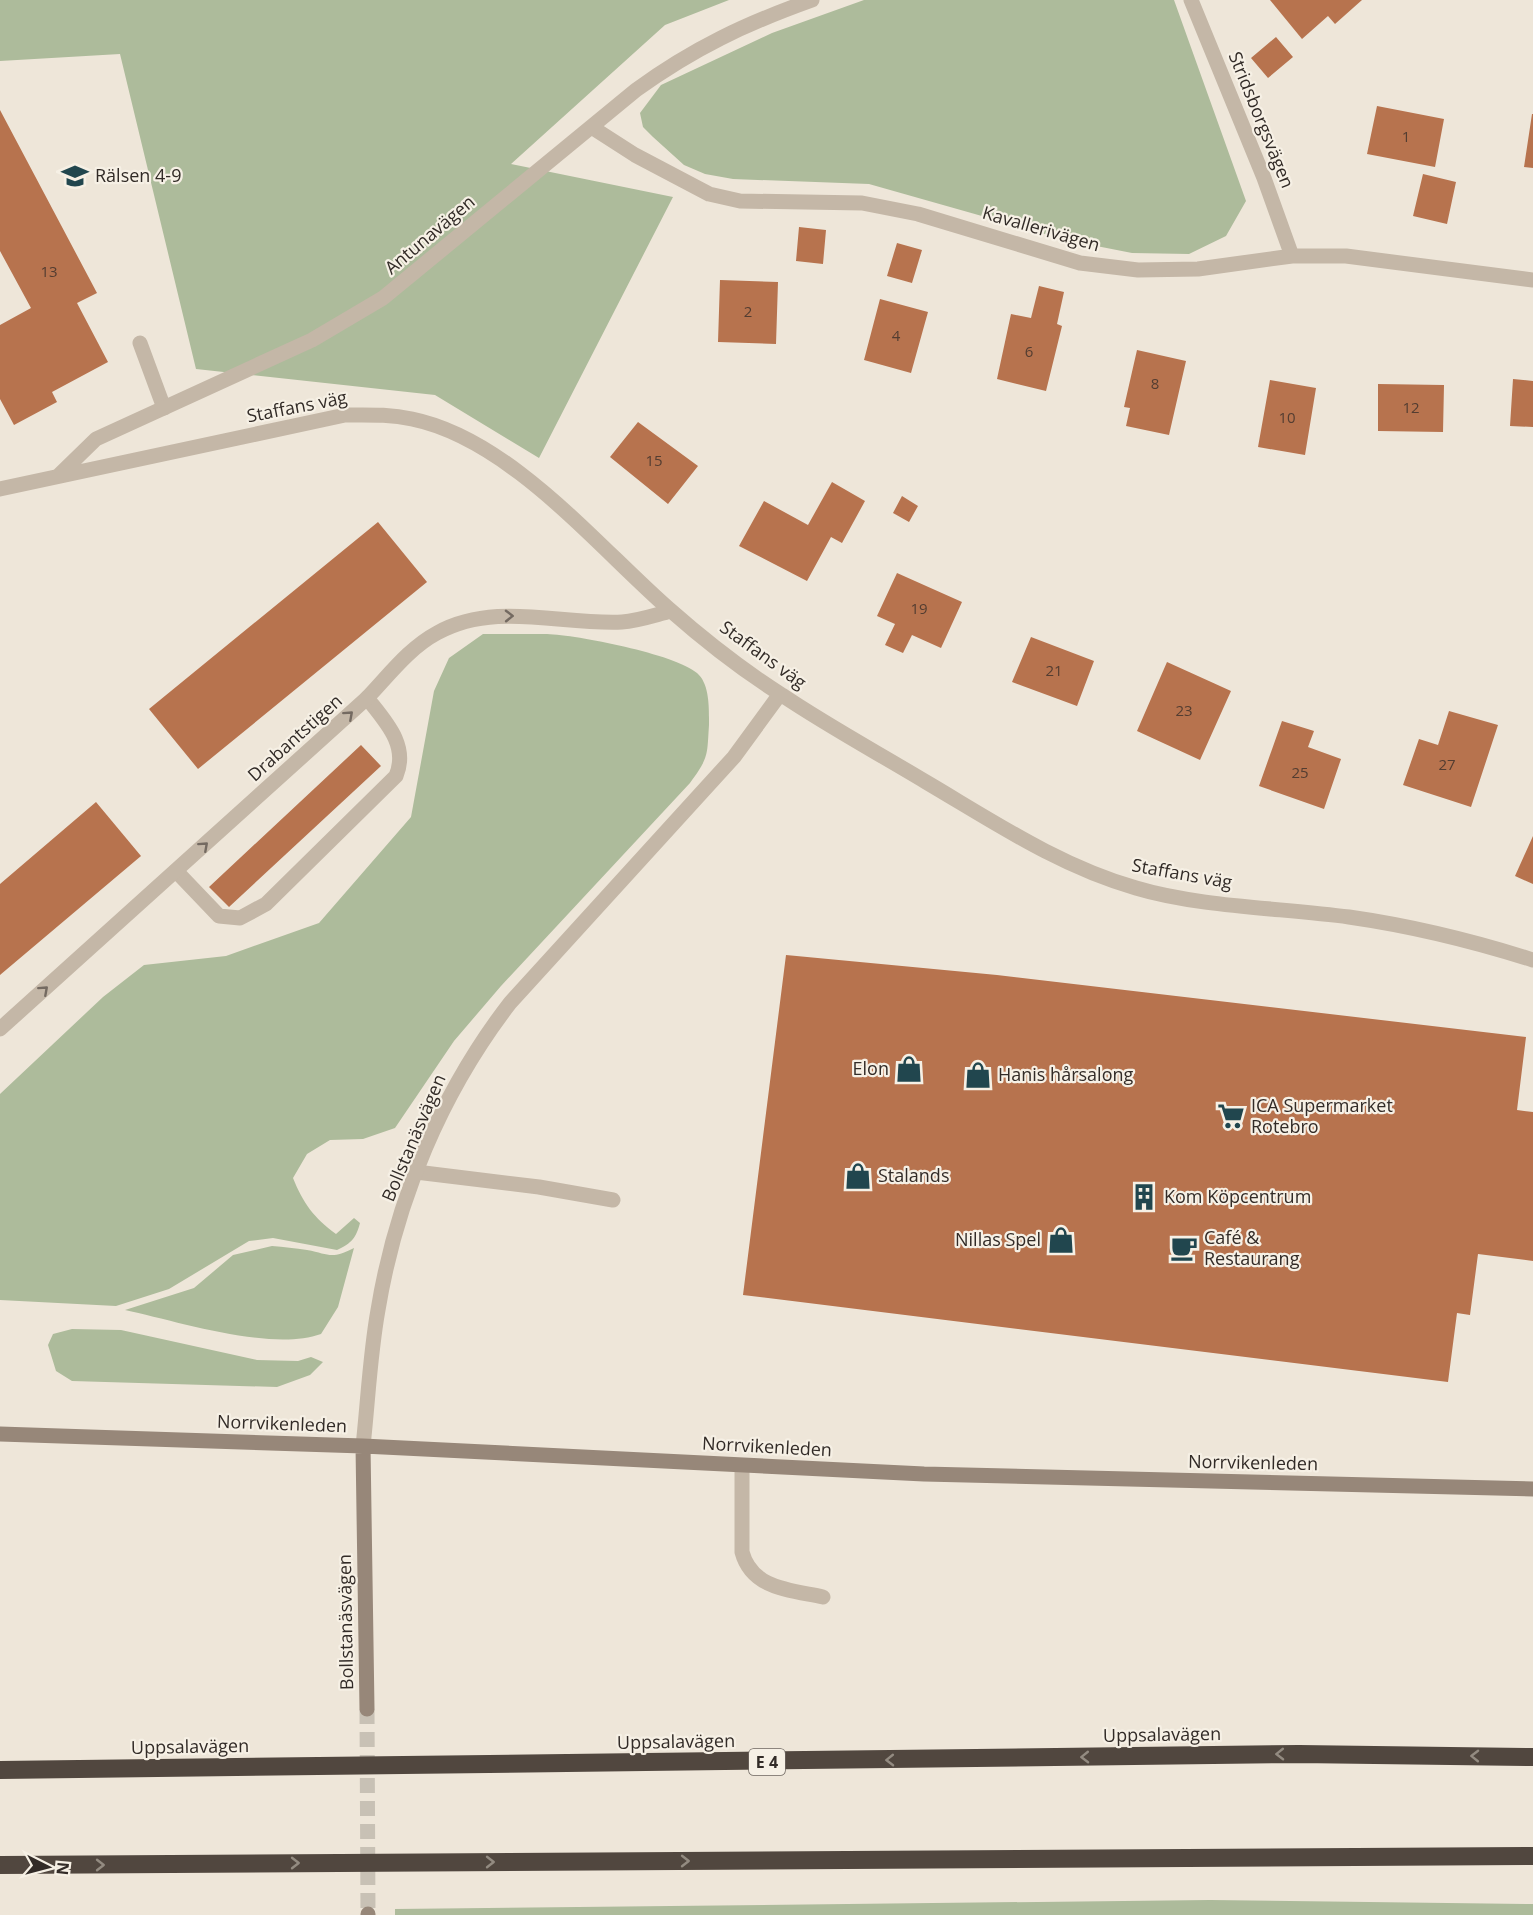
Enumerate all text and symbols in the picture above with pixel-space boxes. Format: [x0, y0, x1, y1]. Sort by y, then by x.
street label: Stridsborgsvägen [1224, 48, 1300, 191]
house number: 1 [1402, 126, 1410, 146]
school or university icon: Rälsen 4-9 [60, 161, 90, 191]
place label: Rälsen 4-9 [95, 163, 181, 187]
street label: Antunavägen [379, 189, 480, 279]
street label: Kavallerivägen [980, 200, 1103, 256]
house number: 13 [40, 261, 58, 281]
house number: 2 [744, 301, 752, 321]
house number: 4 [892, 325, 901, 345]
house number: 6 [1025, 341, 1033, 361]
house number: 8 [1151, 373, 1159, 393]
street label: Staffans väg [245, 385, 349, 427]
house number: 12 [1402, 397, 1420, 417]
house number: 10 [1278, 407, 1296, 427]
house number: 15 [645, 450, 663, 470]
house number: 19 [910, 598, 928, 618]
one-way arrow [504, 610, 513, 623]
street label: Staffans väg [715, 615, 812, 694]
house number: 21 [1045, 660, 1063, 680]
street label: Drabantstigen [242, 688, 347, 786]
house number: 23 [1175, 700, 1193, 720]
one-way arrow [342, 711, 353, 722]
house number: 27 [1438, 754, 1456, 774]
house number: 25 [1291, 762, 1309, 782]
one-way arrow [198, 842, 208, 853]
street label: Staffans väg [1130, 852, 1234, 894]
one-way arrow [37, 986, 47, 997]
shop icon: Elon [894, 1054, 924, 1084]
place label: Elon [853, 1056, 889, 1080]
shop icon: Hanis hårsalong [963, 1060, 993, 1090]
place label: Hanis hårsalong [998, 1062, 1133, 1086]
street label: Bollstanäsvägen [375, 1070, 451, 1205]
place label: ICA Supermarket Rotebro [1251, 1093, 1393, 1138]
supermarket icon: ICA Supermarket Rotebro [1216, 1101, 1246, 1131]
shop icon: Stalands [843, 1161, 873, 1191]
place label: Stalands [878, 1163, 949, 1187]
building icon: Kom Köpcentrum [1129, 1182, 1159, 1212]
place label: Kom Köpcentrum [1164, 1184, 1311, 1208]
shop icon: Nillas Spel [1046, 1225, 1076, 1255]
place label: Café & Restaurang [1204, 1225, 1300, 1270]
place label: Nillas Spel [955, 1227, 1041, 1251]
cafe icon: Café & Restaurang [1169, 1233, 1199, 1263]
street label: Norrvikenleden [217, 1409, 347, 1437]
street label: Norrvikenleden [701, 1431, 833, 1461]
street label: Norrvikenleden [1188, 1449, 1318, 1475]
street label: Bollstanäsvägen [332, 1554, 358, 1690]
street label: Uppsalavägen [1103, 1721, 1221, 1747]
street label: Uppsalavägen [617, 1728, 735, 1754]
street label: Uppsalavägen [131, 1733, 249, 1759]
one-way arrow [1275, 1748, 1284, 1760]
road number: E 4 [749, 1749, 785, 1775]
one-way arrow [1470, 1750, 1479, 1762]
one-way arrow [1080, 1751, 1089, 1763]
one-way arrow [885, 1754, 894, 1766]
north arrow [18, 1837, 78, 1897]
one-way arrow [681, 1854, 690, 1867]
one-way arrow [486, 1856, 495, 1868]
one-way arrow [291, 1857, 300, 1869]
one-way arrow [96, 1858, 105, 1871]
text: N [51, 1861, 75, 1876]

